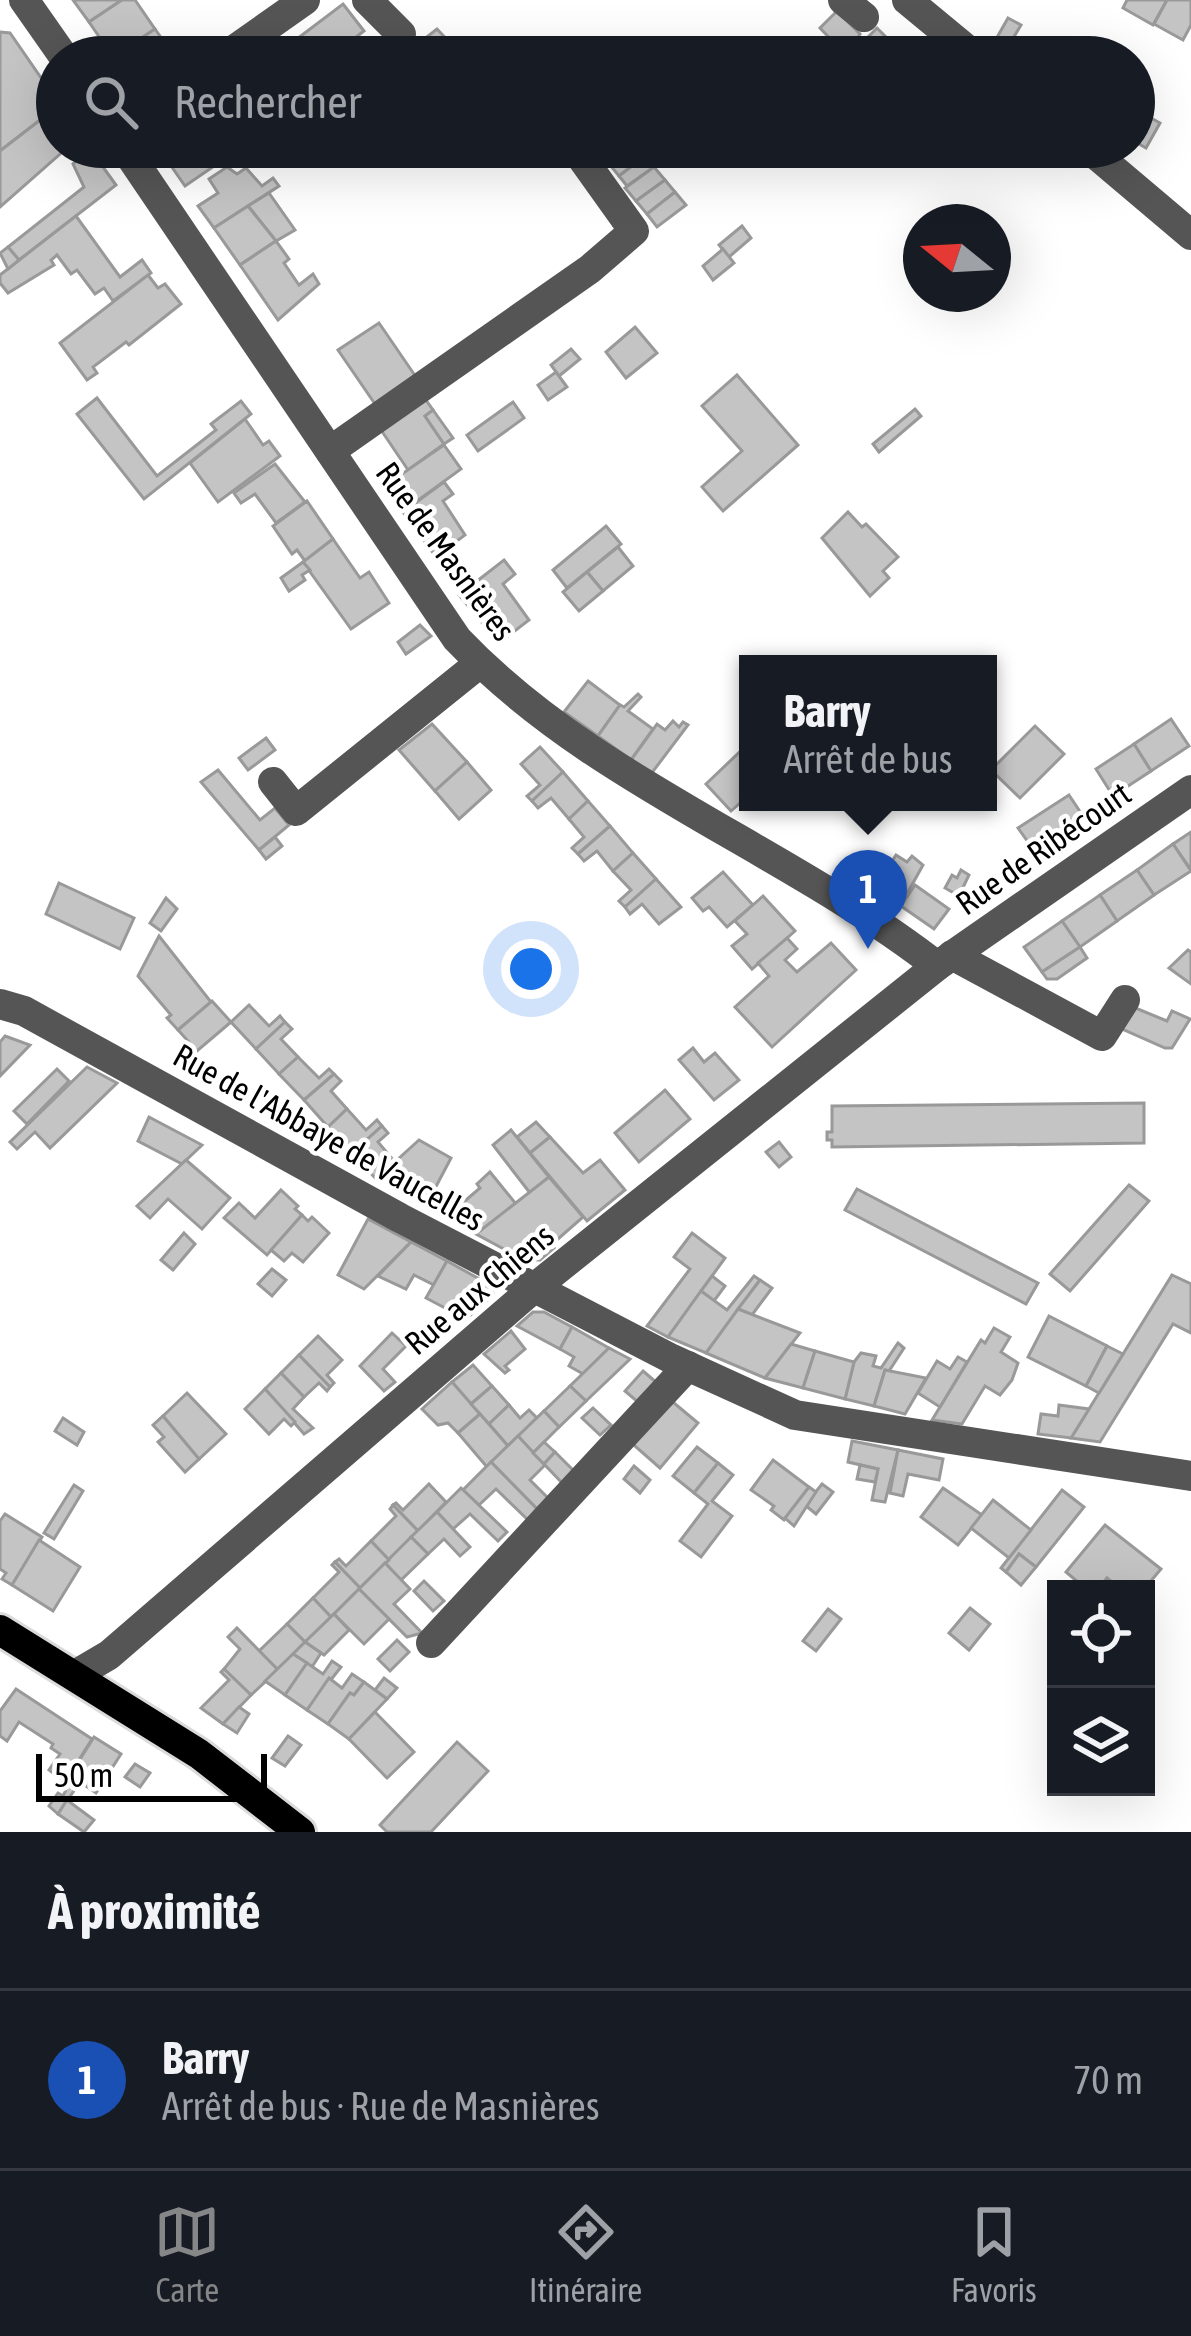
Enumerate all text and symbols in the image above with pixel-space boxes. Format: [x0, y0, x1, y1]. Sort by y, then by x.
search box [36, 36, 1155, 168]
icon: search [78, 69, 144, 135]
text: Rechercher [174, 76, 361, 128]
north arrow [903, 204, 1011, 312]
street label: Rue de Masnières [369, 454, 523, 648]
popup [739, 655, 997, 811]
text: Barry [783, 685, 871, 737]
text: Arrêt de bus [783, 737, 953, 781]
street label: Rue de Ribécourt [948, 774, 1138, 922]
pin: 1 [829, 850, 907, 949]
your location [501, 939, 561, 999]
street label: Rue de l'Abbaye de Vaucelles [167, 1036, 491, 1238]
street label: Rue aux Chiens [397, 1216, 561, 1362]
map controls [1047, 1580, 1155, 1796]
button: locate [1047, 1580, 1155, 1688]
button: layers [1047, 1688, 1155, 1796]
scale bar [36, 1748, 267, 1801]
text: 50 m [54, 1756, 113, 1794]
text: À proximité [48, 1881, 261, 1940]
text: Barry [162, 2032, 249, 2084]
text: 1 [78, 2058, 96, 2102]
text: 70 m [1073, 2058, 1143, 2102]
text: Arrêt de bus · Rue de Masnières [162, 2084, 600, 2128]
tab: Carte [154, 2199, 220, 2309]
tab: Itinéraire [529, 2199, 642, 2309]
tab: Favoris [951, 2199, 1037, 2309]

